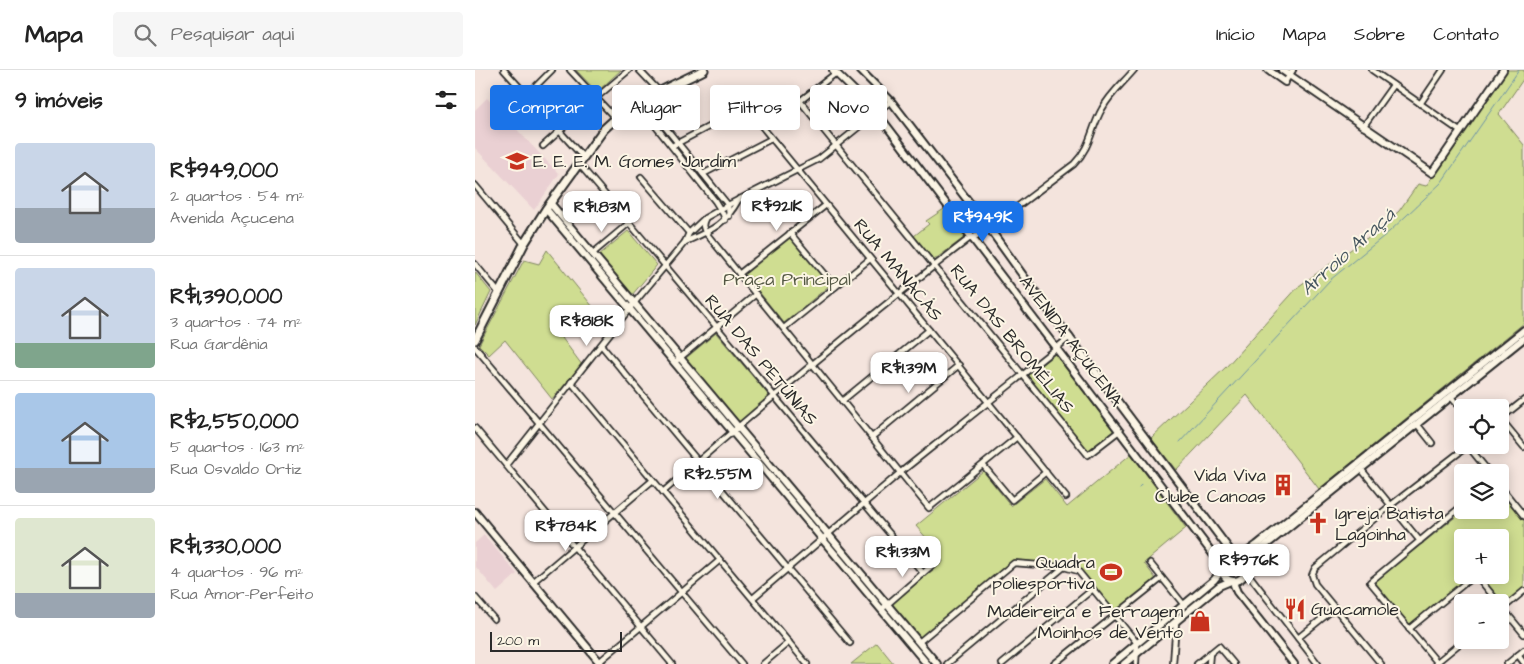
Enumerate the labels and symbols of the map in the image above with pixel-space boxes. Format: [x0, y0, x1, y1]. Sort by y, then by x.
school or university icon: E. E. E. M. Gomes Jardim [504, 148, 530, 174]
place label: E. E. E. M. Gomes Jardim [533, 149, 736, 174]
pin: R$1.83M [556, 190, 648, 233]
pin: R$921K [736, 190, 818, 232]
pin: R$949K [942, 200, 1024, 243]
water label: Arroio Araçá [1295, 201, 1402, 302]
street label: RUA MANACÁS [848, 213, 948, 327]
street label: RUA DAS BROMÉLIAS [944, 259, 1080, 419]
park label: Praça Principal [723, 267, 851, 292]
street label: AVENIDA AÇUCENA [1013, 270, 1129, 412]
street label: RUA DAS PETÚNIAS [699, 289, 823, 431]
pin: R$818K [546, 304, 628, 347]
pin: R$1.39M [863, 352, 955, 394]
pin: R$2.55M [672, 458, 764, 500]
place label: Vida Viva Clube Canoas [1155, 463, 1266, 509]
building icon: Vida Viva Clube Canoas [1270, 472, 1296, 498]
place label: Igreja Batista Lagoinha [1335, 501, 1444, 548]
pin: R$784K [525, 510, 607, 552]
church icon: Igreja Batista Lagoinha [1305, 510, 1331, 536]
pin: R$1.33M [857, 536, 949, 578]
pin: R$976K [1208, 544, 1290, 586]
place label: Quadra poliesportiva [992, 550, 1095, 596]
sports icon: Quadra poliesportiva [1098, 559, 1124, 585]
restaurant icon: Guacamole [1282, 596, 1308, 622]
place label: Guacamole [1311, 597, 1399, 622]
place label: Madeireira e Ferragem Moinhos de Vento [987, 599, 1183, 645]
shop icon: Madeireira e Ferragem Moinhos de Vento [1187, 608, 1213, 634]
scale bar [490, 629, 623, 652]

